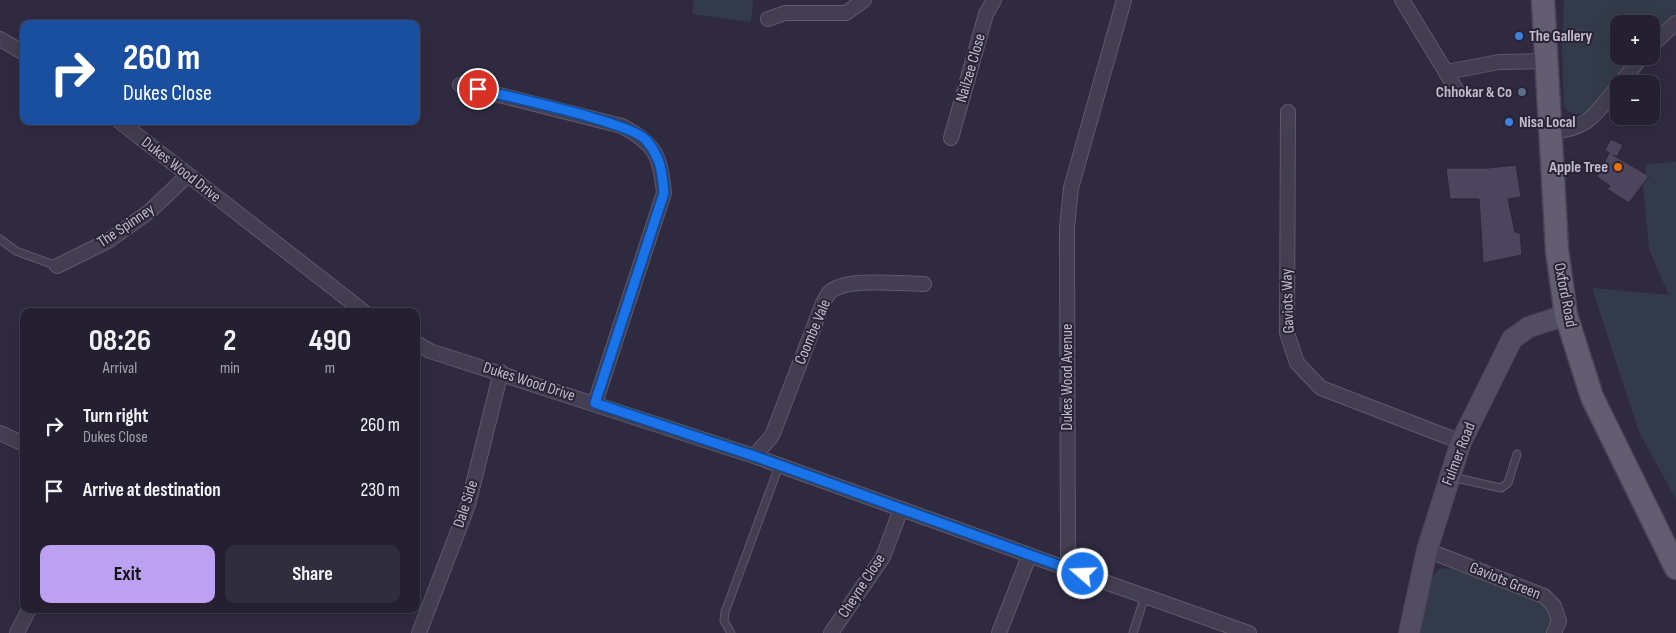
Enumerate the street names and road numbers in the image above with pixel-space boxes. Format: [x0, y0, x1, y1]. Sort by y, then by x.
street label: Nailzee Close [952, 31, 990, 105]
street label: Dukes Wood Drive [137, 133, 225, 207]
street label: The Spinney [94, 200, 158, 252]
street label: Oxford Road [1549, 261, 1581, 329]
street label: Gaviots Way [1277, 268, 1299, 334]
street label: Coombe Vale [791, 297, 835, 367]
street label: Dukes Wood Avenue [1058, 324, 1077, 430]
street label: Dukes Wood Drive [481, 358, 577, 406]
street label: Fulmer Road [1438, 420, 1480, 488]
street label: Dale Side [449, 478, 483, 530]
street label: Cheyne Close [834, 550, 890, 622]
street label: Gaviots Green [1467, 558, 1543, 604]

